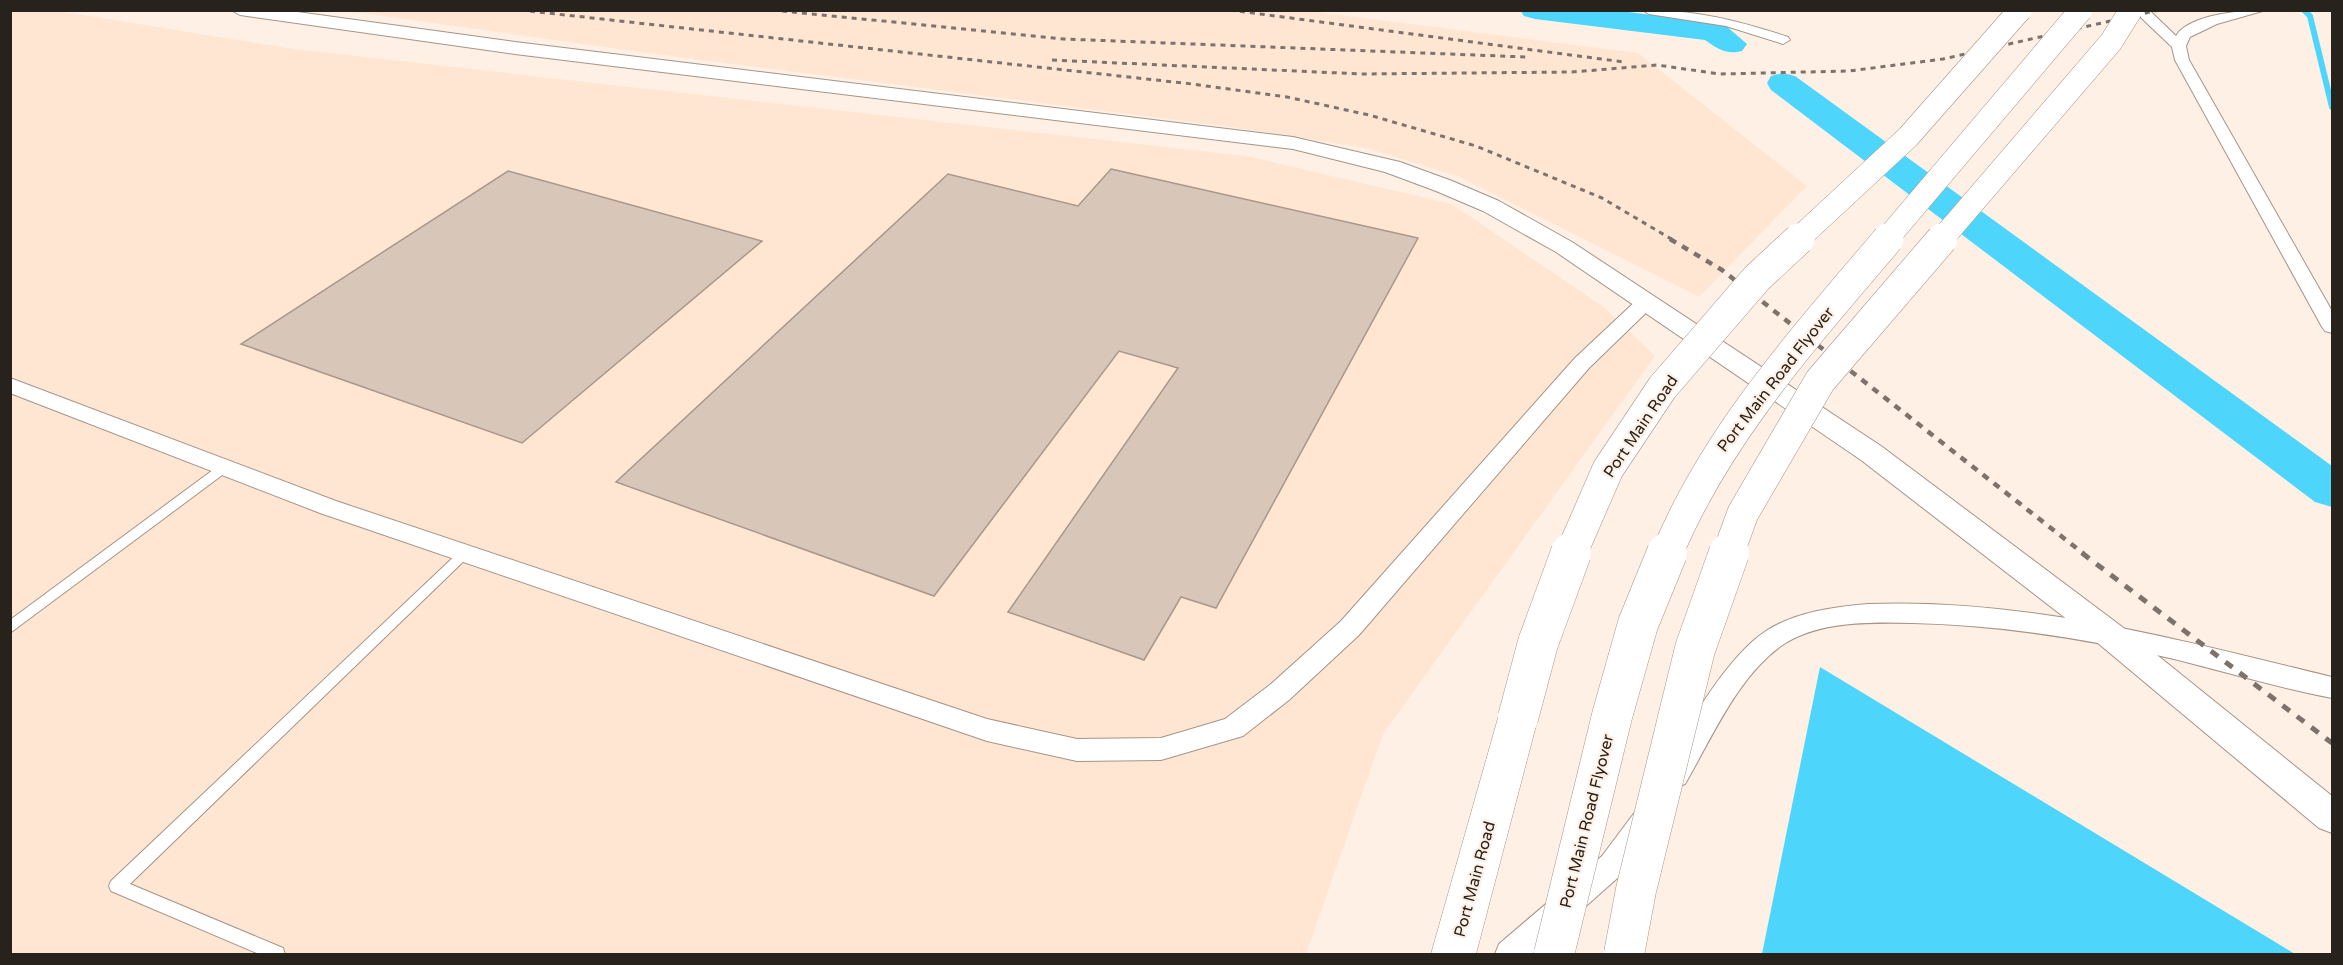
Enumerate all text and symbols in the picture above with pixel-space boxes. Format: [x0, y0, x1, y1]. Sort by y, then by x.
street label: Port Main Road Flyover [1713, 302, 1839, 456]
street label: Port Main Road [1599, 372, 1682, 482]
street label: Port Main Road Flyover [1556, 731, 1618, 910]
street label: Port Main Road [1450, 819, 1500, 939]

